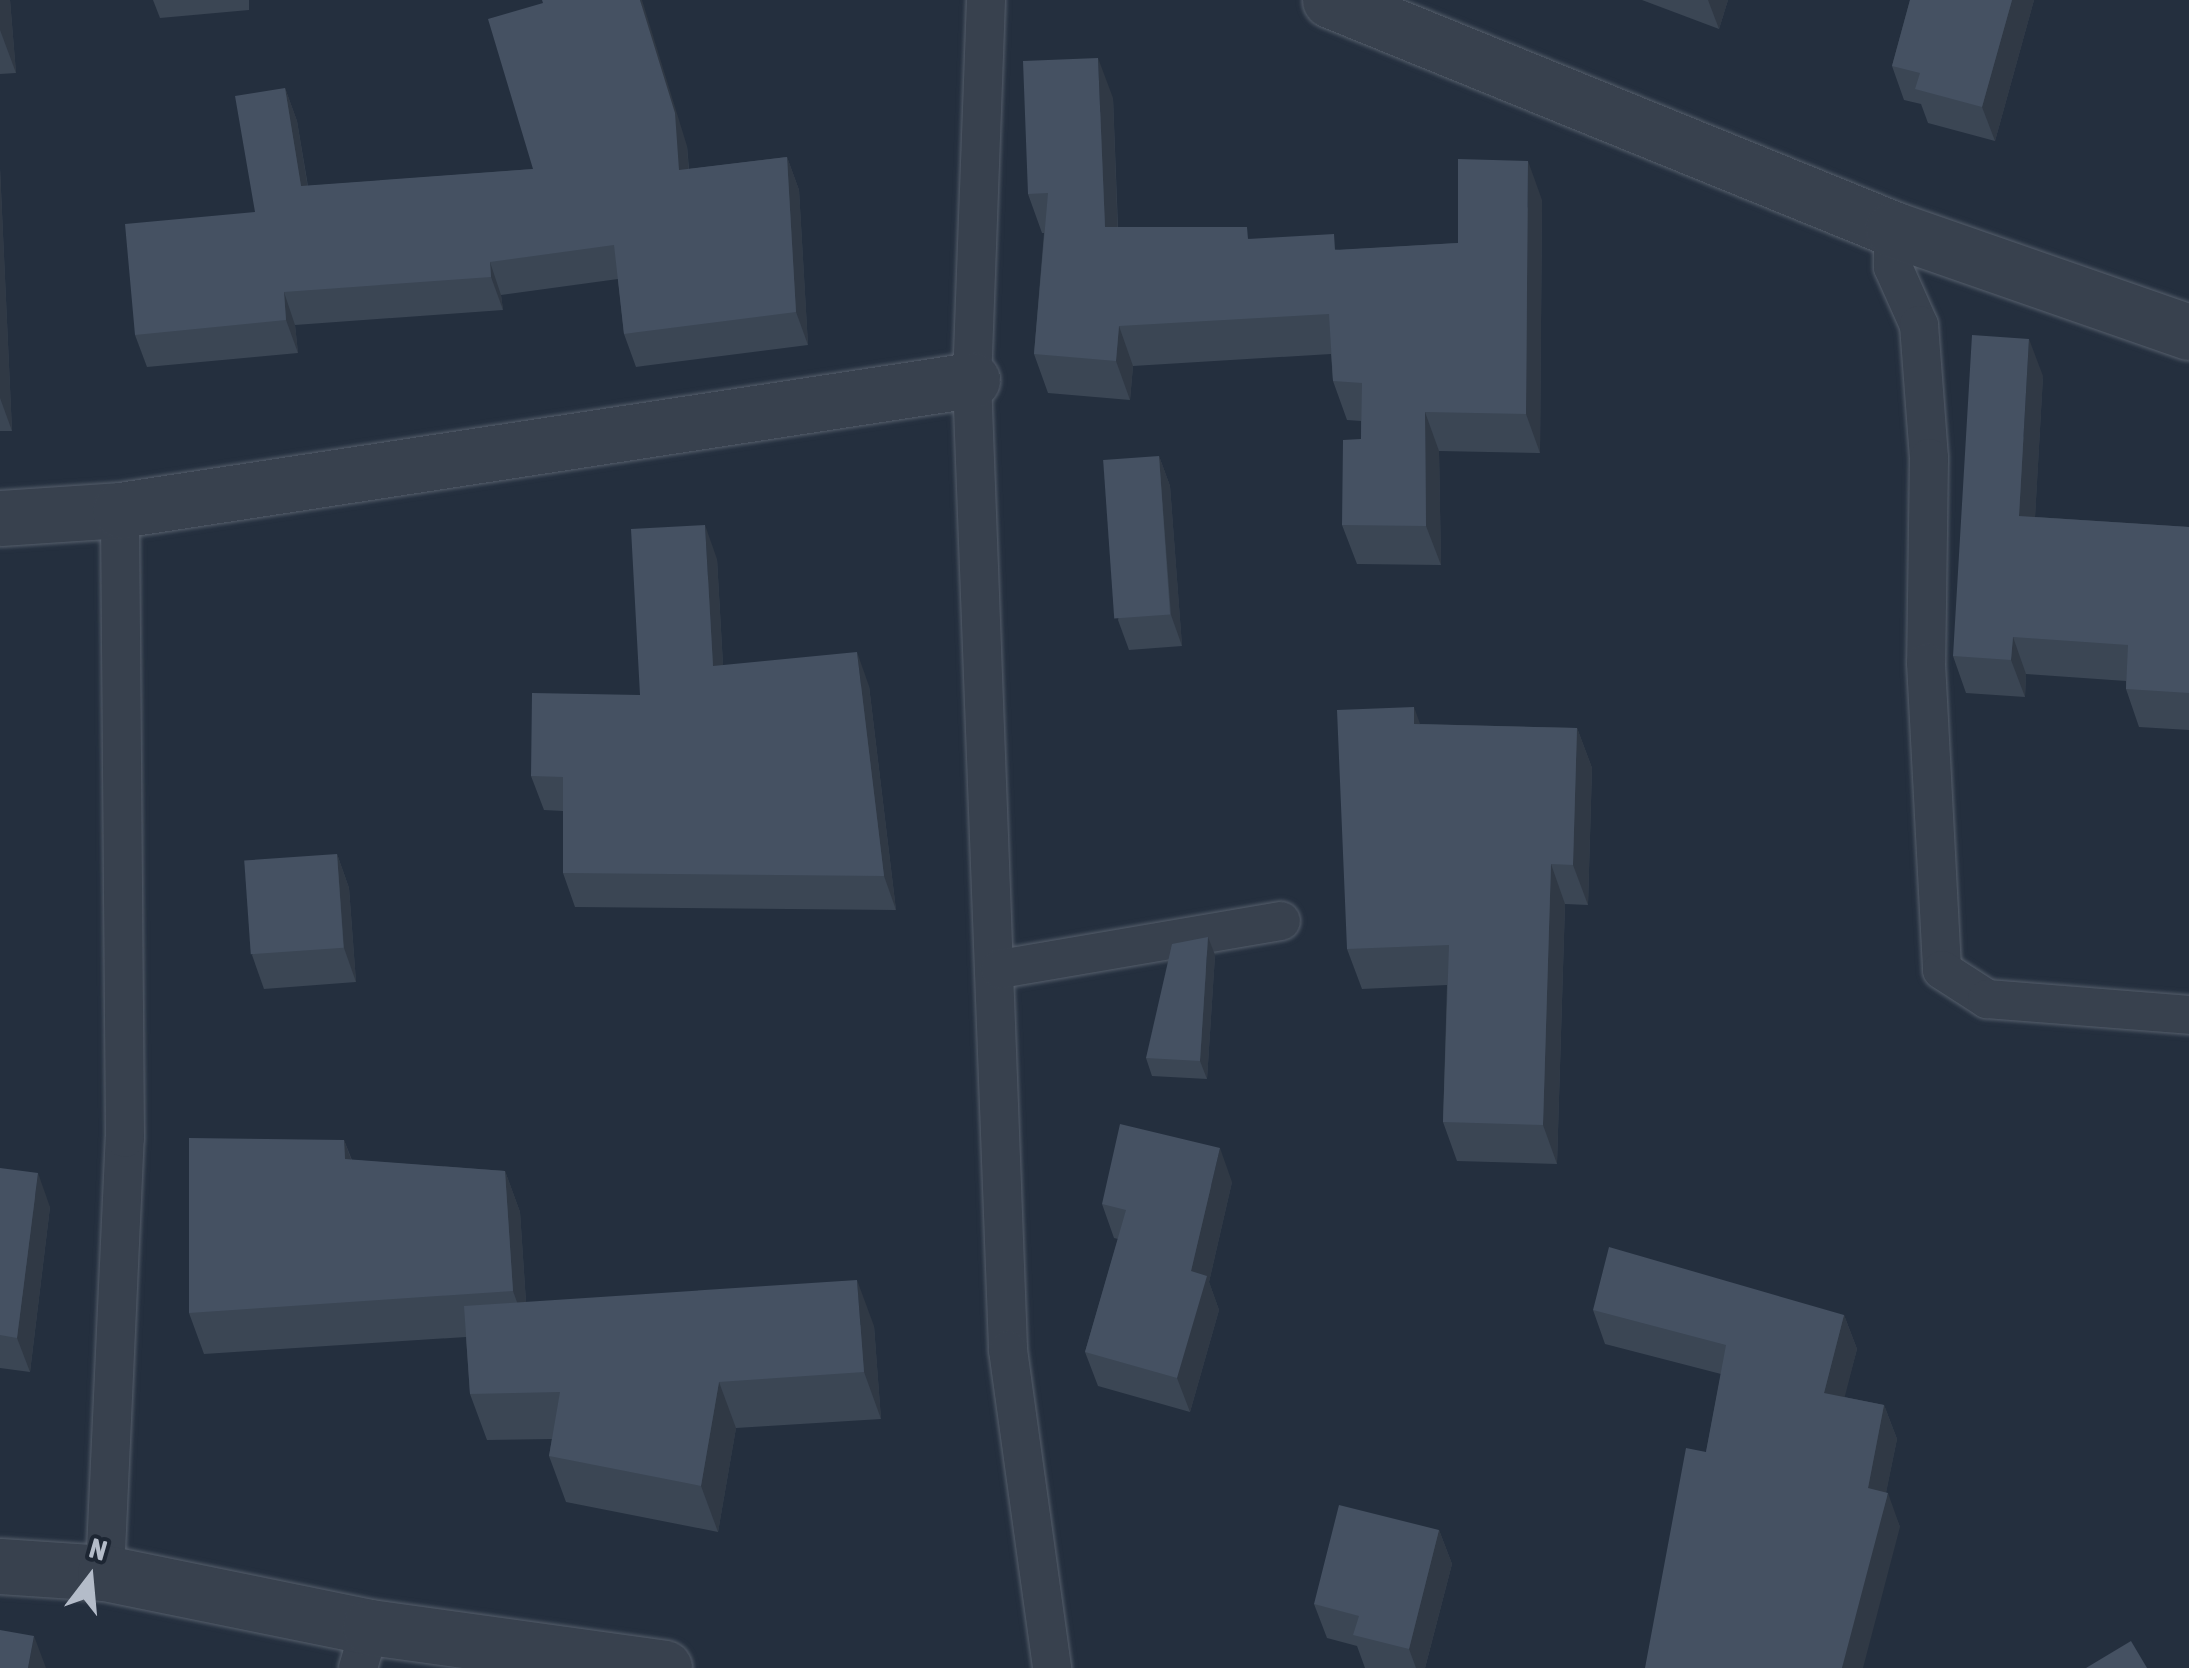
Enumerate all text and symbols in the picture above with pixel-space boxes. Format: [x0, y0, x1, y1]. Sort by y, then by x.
north arrow [40, 1528, 140, 1628]
text: N [86, 1532, 111, 1567]

